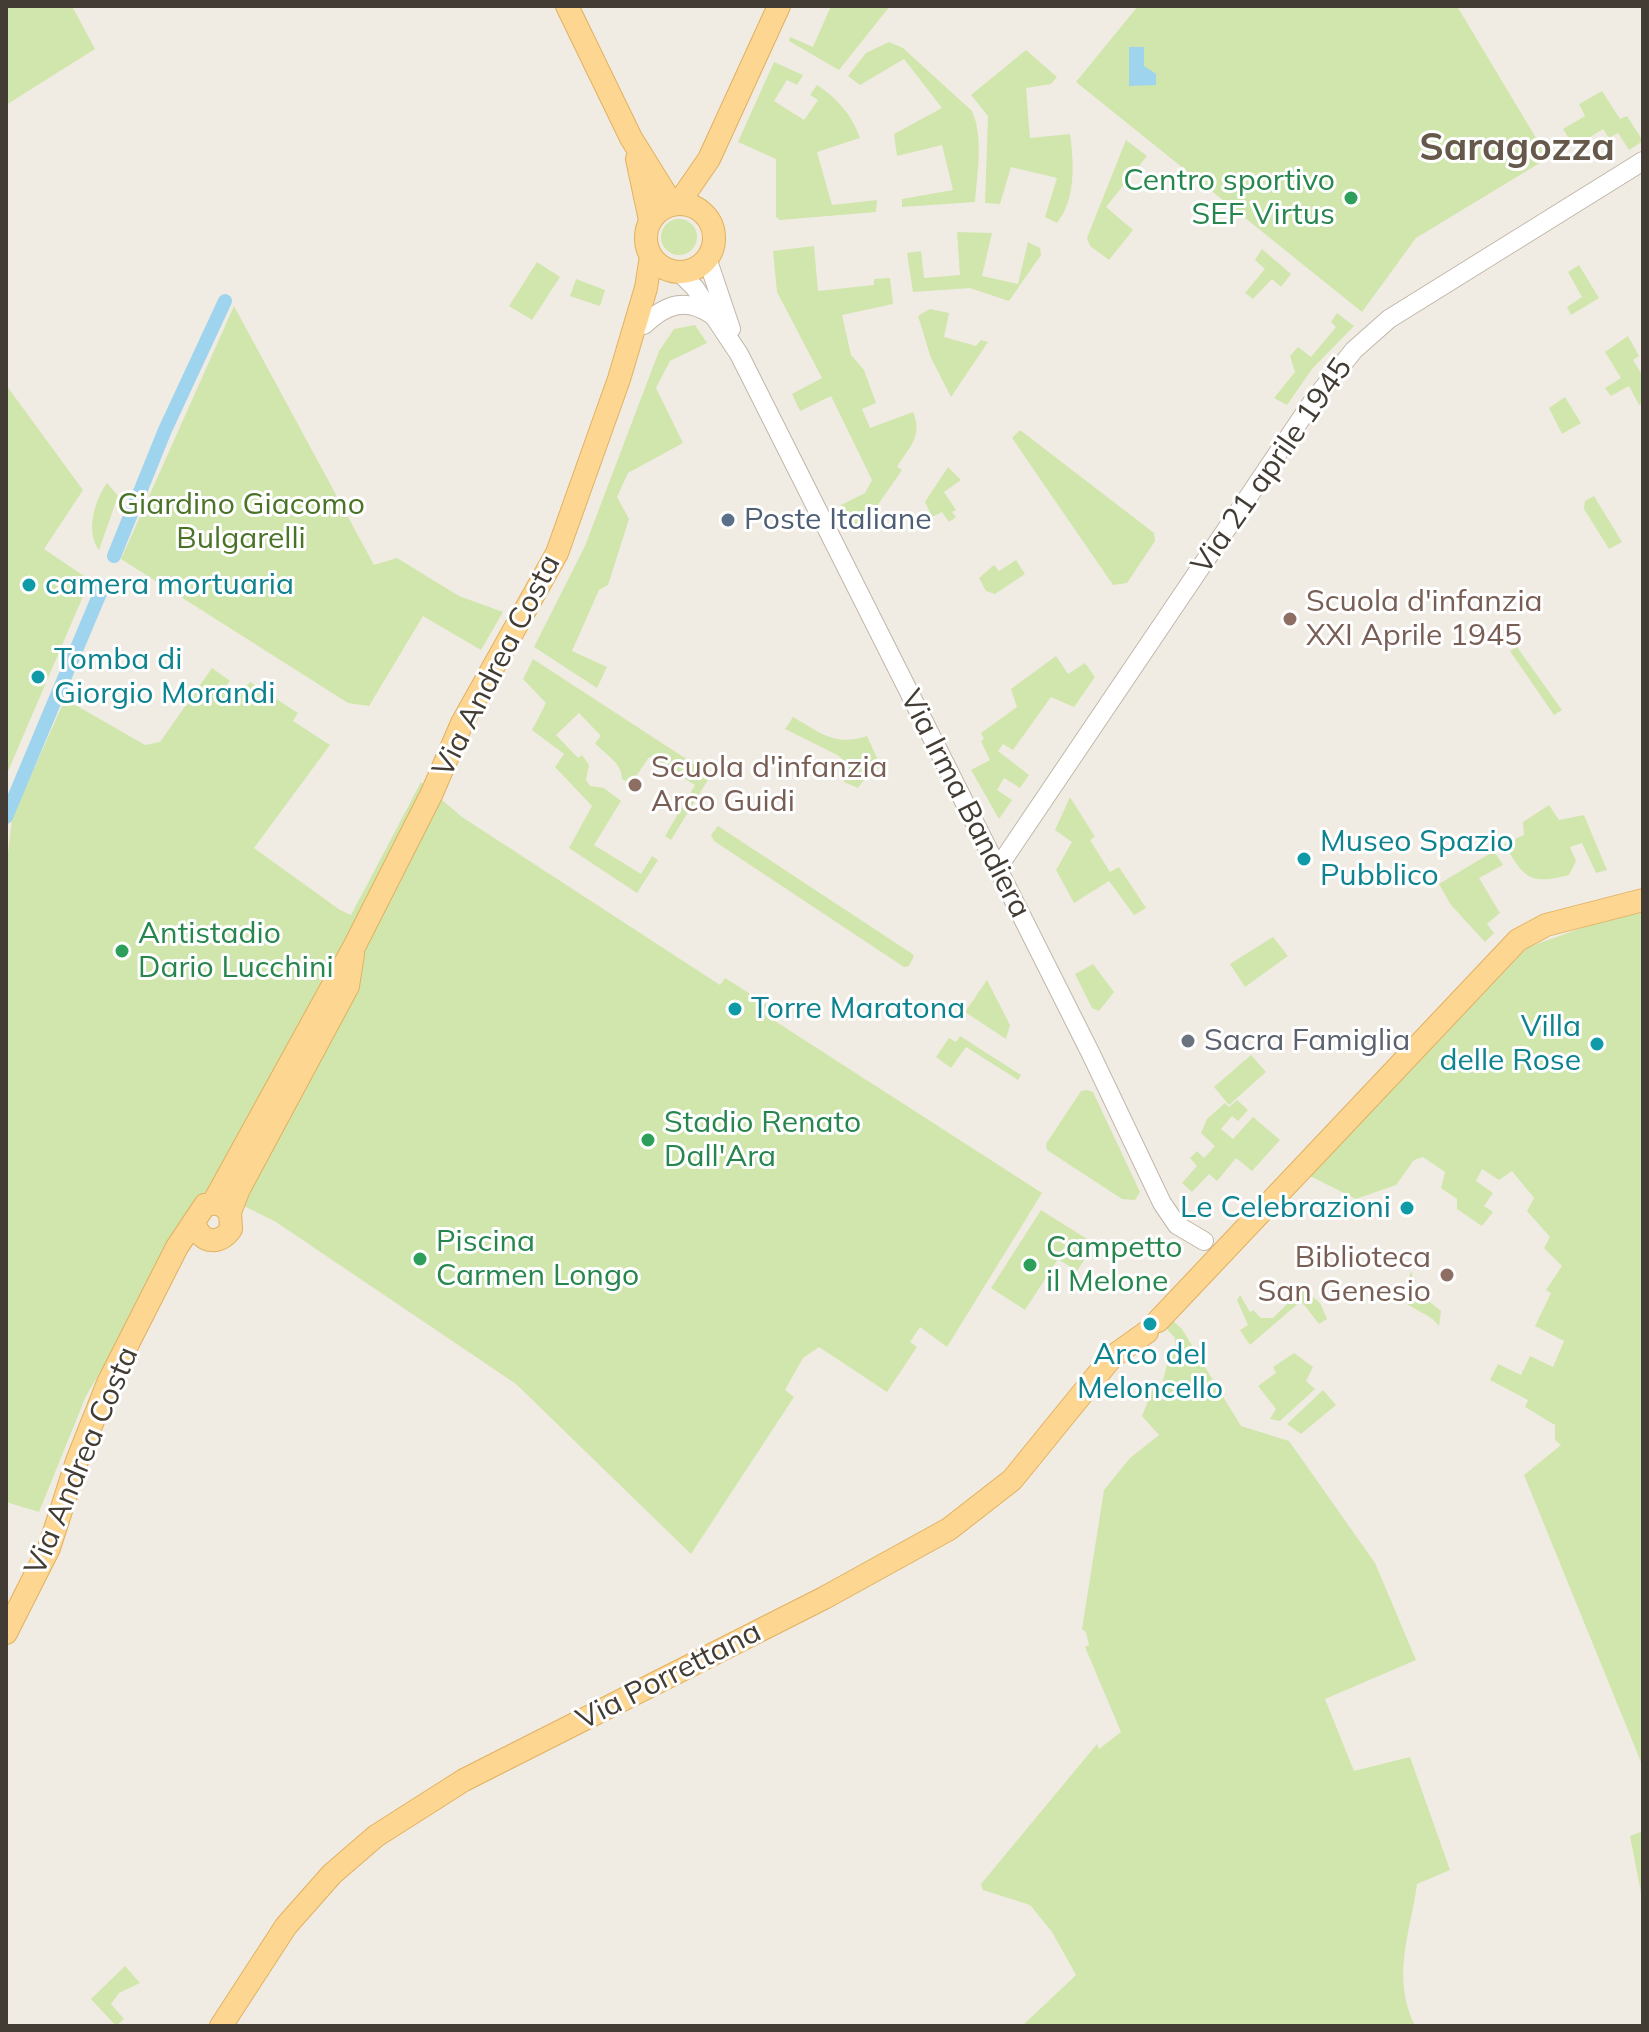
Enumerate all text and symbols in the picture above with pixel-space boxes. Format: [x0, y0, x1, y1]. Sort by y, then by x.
district label: Saragozza [1419, 126, 1615, 172]
place label: Centro sportivo SEF Virtus [1123, 163, 1335, 234]
marker: Centro sportivo SEF Virtus [1342, 189, 1360, 207]
street label: Via 21 aprile 1945 [1184, 351, 1360, 581]
park label: Giardino Giacomo Bulgarelli [117, 487, 365, 558]
place label: Poste Italiane [744, 502, 932, 538]
marker: Poste Italiane [719, 511, 737, 529]
street label: Via Andrea Costa [426, 549, 568, 783]
place label: camera mortuaria [45, 567, 294, 603]
marker: camera mortuaria [20, 576, 38, 594]
place label: Scuola d'infanzia XXI Aprile 1945 [1306, 584, 1543, 654]
marker: Scuola d'infanzia XXI Aprile 1945 [1281, 610, 1299, 628]
place label: Tomba di Giorgio Morandi [54, 642, 275, 712]
marker: Tomba di Giorgio Morandi [29, 668, 47, 686]
street label: Via Irma Bandiera [892, 684, 1038, 924]
place label: Scuola d'infanzia Arco Guidi [651, 750, 888, 820]
marker: Scuola d'infanzia Arco Guidi [626, 776, 644, 794]
place label: Museo Spazio Pubblico [1320, 824, 1514, 894]
marker: Museo Spazio Pubblico [1295, 850, 1313, 868]
place label: Antistadio Dario Lucchini [138, 916, 334, 986]
marker: Antistadio Dario Lucchini [113, 942, 131, 960]
place label: Torre Maratona [751, 991, 965, 1027]
marker: Torre Maratona [726, 1000, 744, 1018]
place label: Villa delle Rose [1440, 1009, 1581, 1080]
place label: Sacra Famiglia [1204, 1023, 1410, 1059]
marker: Sacra Famiglia [1179, 1032, 1197, 1050]
marker: Villa delle Rose [1588, 1035, 1606, 1053]
place label: Stadio Renato Dall'Ara [664, 1105, 861, 1176]
marker: Stadio Renato Dall'Ara [639, 1131, 657, 1149]
place label: Le Celebrazioni [1180, 1190, 1391, 1226]
marker: Le Celebrazioni [1398, 1199, 1416, 1217]
place label: Piscina Carmen Longo [436, 1224, 639, 1294]
place label: Campetto il Melone [1046, 1230, 1182, 1300]
place label: Biblioteca San Genesio [1258, 1240, 1431, 1310]
marker: Piscina Carmen Longo [411, 1250, 429, 1268]
marker: Campetto il Melone [1021, 1256, 1039, 1274]
marker: Biblioteca San Genesio [1438, 1266, 1456, 1284]
marker: Arco del Meloncello [1141, 1315, 1159, 1333]
place label: Arco del Meloncello [1077, 1337, 1223, 1408]
street label: Via Andrea Costa [18, 1342, 146, 1580]
street label: Via Porrettana [571, 1614, 767, 1738]

